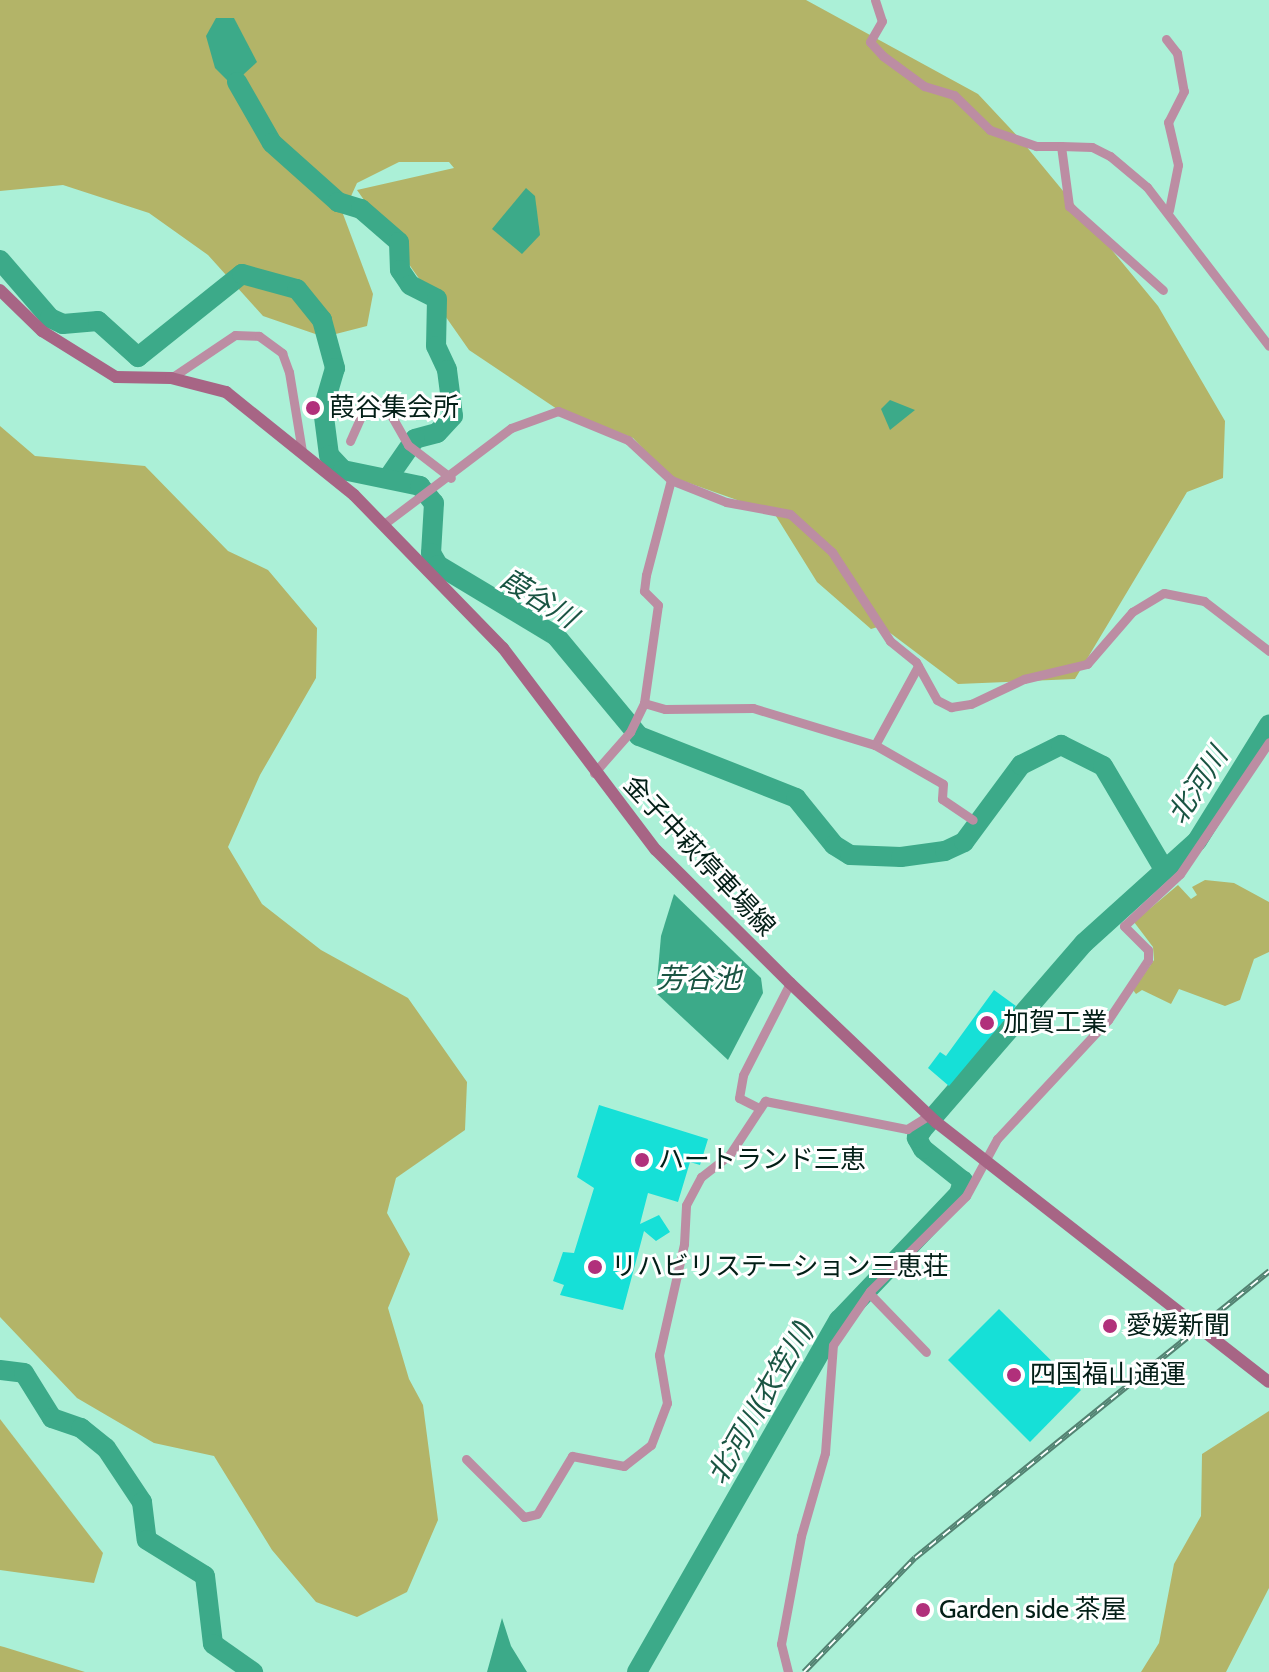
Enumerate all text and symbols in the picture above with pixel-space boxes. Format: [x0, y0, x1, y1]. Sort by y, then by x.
place label: 葭谷集会所 [329, 392, 459, 424]
marker: 葭谷集会所 [304, 399, 322, 417]
water label: 葭谷川 [494, 561, 584, 635]
water label: 北河川 [1160, 741, 1234, 829]
street label: 金子中萩停車場線 [617, 769, 781, 943]
water label: 芳谷池 [657, 961, 741, 995]
place label: 加賀工業 [1003, 1007, 1107, 1039]
marker: 加賀工業 [978, 1014, 996, 1032]
place label: ハートランド三恵 [658, 1144, 866, 1176]
marker: ハートランド三恵 [633, 1151, 651, 1169]
place label: リハビリステーション三恵荘 [611, 1251, 949, 1283]
marker: リハビリステーション三恵荘 [586, 1258, 604, 1276]
place label: 愛媛新聞 [1126, 1310, 1230, 1342]
water label: 北河川(衣笠川) [700, 1315, 820, 1489]
marker: 愛媛新聞 [1101, 1317, 1119, 1335]
place label: 四国福山通運 [1030, 1359, 1186, 1391]
marker: 四国福山通運 [1005, 1366, 1023, 1384]
place label: Garden side 茶屋 [939, 1594, 1127, 1626]
marker: Garden side 茶屋 [914, 1601, 932, 1619]

